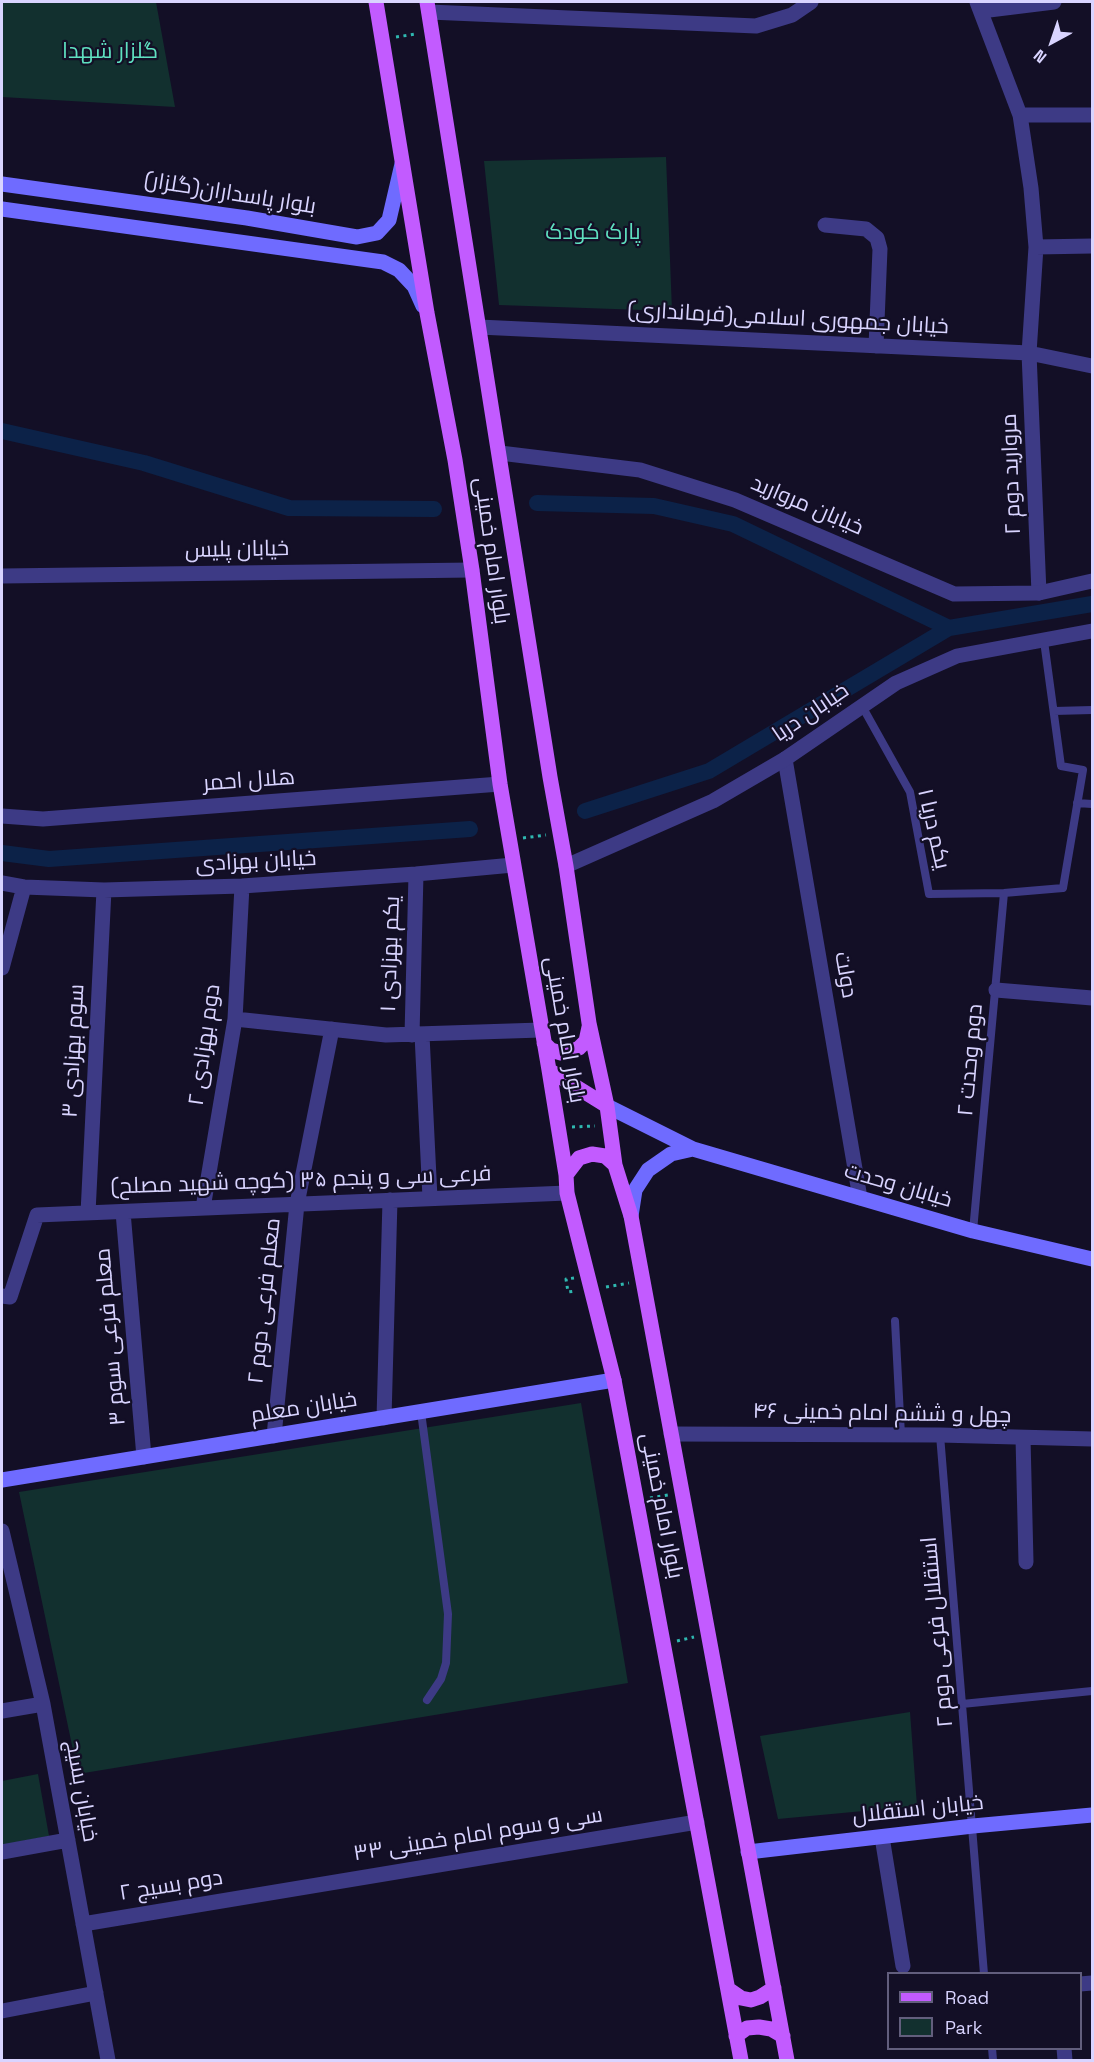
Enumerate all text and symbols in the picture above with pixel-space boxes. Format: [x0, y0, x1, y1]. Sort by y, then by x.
north arrow [1022, 12, 1082, 72]
park label: گلزار شهدا [62, 39, 158, 65]
text: N [1029, 45, 1051, 68]
street label: بلوار پاسداران(گلزار) [142, 167, 318, 221]
park label: پارک کودک [545, 220, 641, 246]
street label: خیابان جمهوری اسلامی(فرمانداری) [627, 297, 949, 341]
street label: مروارید دوم ۲ [997, 413, 1027, 535]
street label: خیابان مروارید [747, 470, 867, 542]
street label: بلوار امام خمینی [468, 476, 514, 626]
street label: خیابان پلیس [185, 536, 289, 564]
street label: خیابان دریا [768, 678, 854, 748]
street label: هلال احمر [202, 765, 296, 797]
street label: یکم دریا ۱ [911, 786, 955, 872]
street label: خیابان بهزادی [195, 846, 317, 878]
street label: یکم بهزادی ۱ [376, 895, 406, 1013]
street label: دولت [828, 950, 862, 1000]
street label: بلوار امام خمینی [538, 955, 590, 1105]
street label: دوم بهزادی ۲ [183, 982, 227, 1108]
street label: سوم بهزادی ۳ [57, 983, 91, 1119]
street label: دوم وحدت ۲ [953, 1003, 989, 1117]
street label: خیابان وحدت [841, 1158, 955, 1214]
street label: فرعی سی و پنجم ۳۵ (کوچه شهید مصلح) [110, 1161, 492, 1201]
street label: معلم فرعی دوم ۲ [243, 1217, 287, 1385]
street label: معلم فرعی سوم ۳ [90, 1247, 132, 1427]
street label: خیابان معلم [249, 1387, 359, 1429]
street label: چهل و ششم امام خمینی ۴۶ [752, 1399, 1012, 1429]
street label: بلوار امام خمینی [634, 1431, 688, 1581]
street label: استقلال فرعی دوم ۲ [917, 1536, 959, 1728]
street label: خیابان بسیج [59, 1738, 103, 1844]
street label: خیابان استقلال [851, 1790, 985, 1830]
street label: سی و سوم امام خمینی ۳۳ [351, 1802, 605, 1868]
street label: دوم بسیج ۲ [117, 1865, 225, 1907]
legend [887, 1972, 1082, 2050]
text: Road [945, 1986, 989, 2009]
text: Park [945, 2016, 982, 2039]

